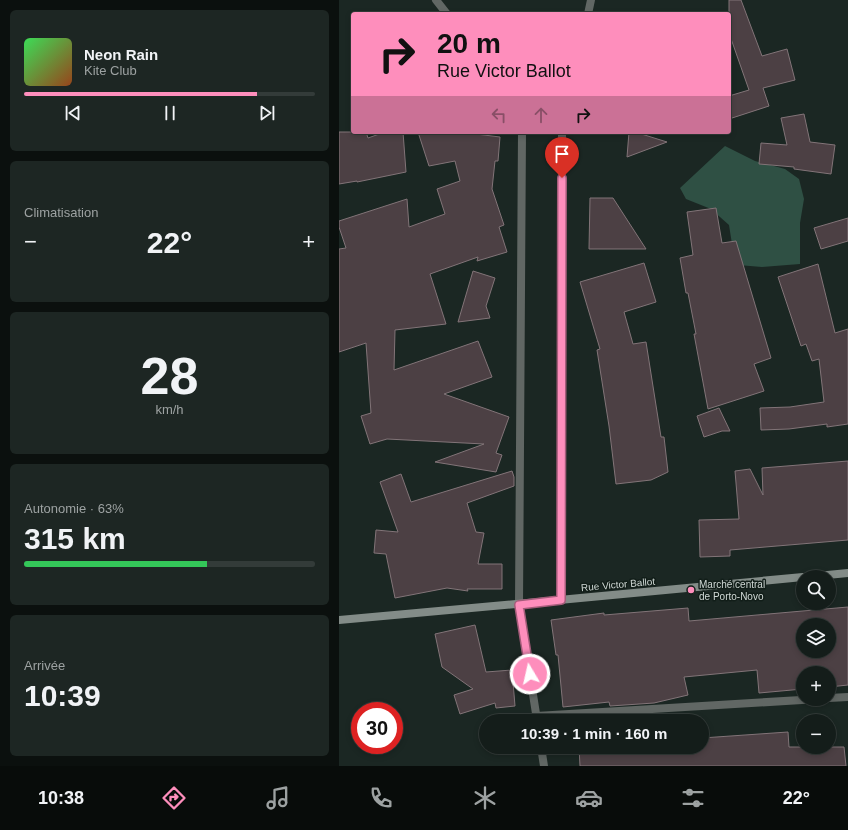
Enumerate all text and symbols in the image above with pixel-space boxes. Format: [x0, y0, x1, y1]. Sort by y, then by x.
icon: right [371, 28, 423, 80]
text: 20 m [437, 28, 501, 59]
text: Neon Rain [84, 46, 158, 63]
text: Rue Victor Ballot [437, 61, 571, 81]
text: Kite Club [84, 63, 137, 78]
icon: previous [62, 102, 84, 124]
icon: pause [159, 102, 181, 124]
icon: next [256, 102, 278, 124]
icon: left [488, 104, 510, 126]
icon: ahead [530, 104, 552, 126]
icon: right [572, 104, 594, 126]
pin [545, 137, 579, 178]
icon: arrive [551, 143, 573, 165]
text: Climatisation [24, 205, 98, 220]
text: 22° [147, 226, 192, 259]
text: − [24, 229, 37, 254]
text: + [302, 229, 315, 254]
text: 28 [141, 347, 198, 405]
text: km/h [155, 402, 184, 417]
text: Autonomie · 63% [24, 501, 124, 516]
text: 315 km [24, 522, 126, 555]
map controls [796, 570, 836, 754]
button: search [796, 570, 836, 610]
street label: Rue Victor Ballot [581, 576, 656, 593]
place label: Marché central de Porto-Novo [699, 579, 765, 602]
marker: Marché central de Porto-Novo [686, 585, 696, 595]
button: layers [796, 618, 836, 658]
position arrow [509, 653, 551, 695]
text: Arrivée [24, 658, 65, 673]
button: + [796, 666, 836, 706]
text: 10:39 [24, 679, 101, 712]
speed limit sign: 30 [351, 702, 403, 754]
button: − [796, 714, 836, 754]
text: 10:39 · 1 min · 160 m [521, 725, 667, 742]
icon: directions [160, 784, 188, 812]
icon: music [264, 784, 292, 812]
icon: phone [367, 784, 395, 812]
icon: climate [471, 784, 499, 812]
icon: car [575, 784, 603, 812]
icon: filters [679, 784, 707, 812]
text: 10:38 [38, 788, 84, 808]
text: 22° [783, 788, 810, 808]

